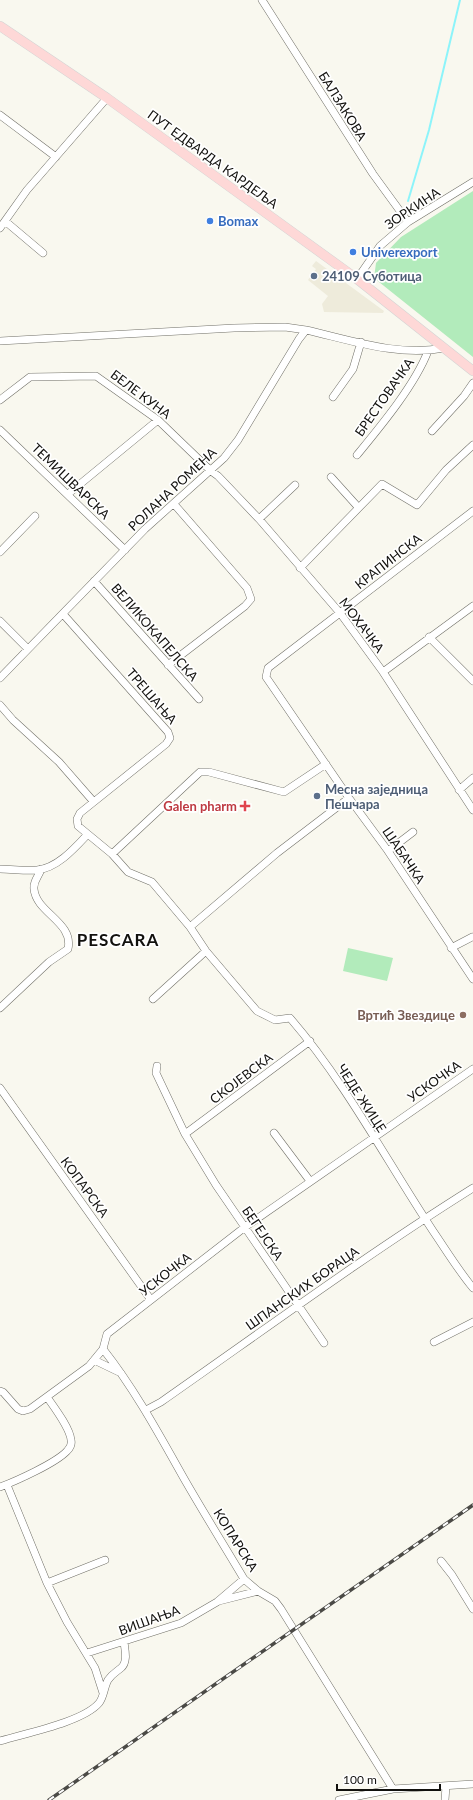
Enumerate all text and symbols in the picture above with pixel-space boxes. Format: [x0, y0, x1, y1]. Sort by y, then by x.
street label: БАЛЗАКОВА [315, 69, 371, 144]
street label: ПУТ ЕДВАРДА КАРДЕЉА [145, 106, 281, 212]
street label: ЗОРКИНА [381, 184, 443, 232]
place label: Bomax [218, 213, 258, 229]
marker: Bomax [205, 216, 215, 226]
place label: Univerexport [361, 244, 438, 260]
marker: Univerexport [348, 247, 358, 257]
place label: 24109 Суботица [322, 268, 422, 284]
marker: 24109 Суботица [309, 271, 319, 281]
street label: БРЕСТОВАЧКА [351, 355, 417, 439]
street label: БЕЛЕ КУНА [108, 366, 174, 422]
street label: ТЕМИШВАРСКА [29, 440, 113, 522]
street label: РОЛАНА РОМЕНА [125, 444, 220, 534]
street label: КРАПИНСКА [351, 530, 425, 592]
street label: ВЕЛИКОКАПЕЛСКА [108, 580, 202, 684]
street label: МОХАЧКА [336, 594, 388, 656]
street label: ТРЕШАЊА [123, 665, 181, 727]
place label: Месна заједница Пешчара [325, 781, 428, 812]
marker: Месна заједница Пешчара [312, 791, 322, 801]
place label: Galen pharm [163, 798, 237, 814]
marker: Galen pharm [240, 801, 250, 811]
street label: ШАБАЧКА [379, 824, 429, 887]
district label: PESCARA [77, 929, 159, 950]
place label: Вртић Звездице [357, 1007, 455, 1023]
marker: Вртић Звездице [458, 1010, 468, 1020]
street label: СКОЈЕВСКА [206, 1049, 276, 1107]
street label: УСКОЧКА [404, 1057, 464, 1105]
street label: ЧЕДЕ ЖИЦЕ [334, 1061, 390, 1135]
street label: КОПАРСКА [58, 1154, 112, 1221]
street label: БЕГЕЈСКА [239, 1203, 287, 1263]
street label: ШПАНСКИХ БОРАЦА [242, 1243, 362, 1333]
street label: УСКОЧКА [136, 1249, 194, 1299]
street label: КОПАРСКА [210, 1506, 262, 1575]
street label: ВИШАЊА [116, 1601, 182, 1638]
scale bar [337, 1766, 440, 1792]
text: 100 m [343, 1772, 377, 1787]

